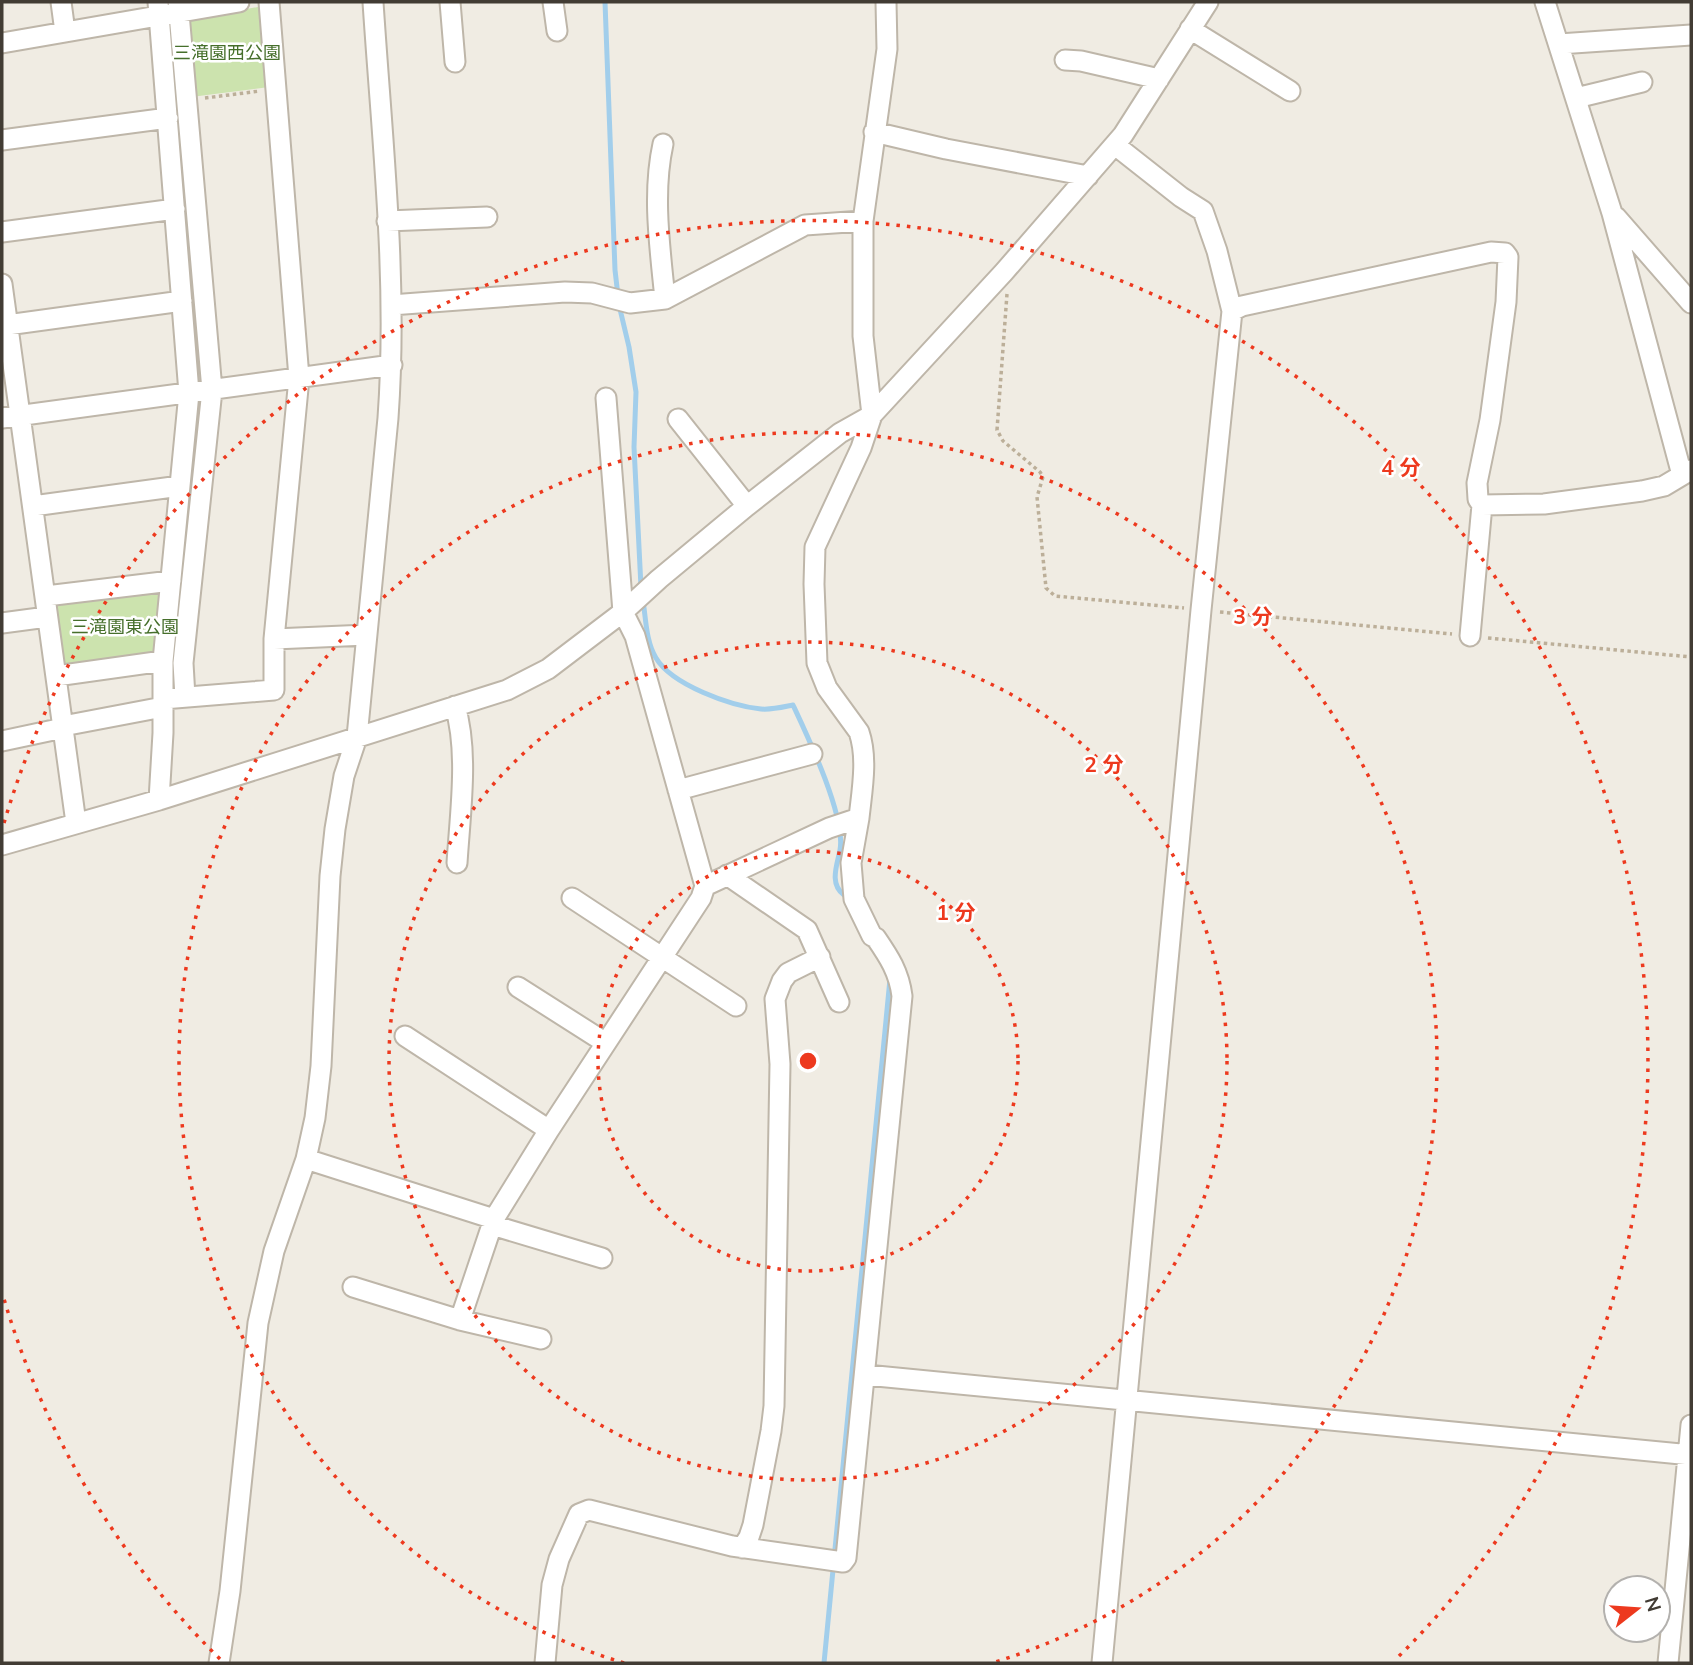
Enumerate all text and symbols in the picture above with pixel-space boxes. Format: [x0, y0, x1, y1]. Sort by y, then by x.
park label: 三滝園西公園 [173, 41, 281, 64]
text: 4 分 [1381, 454, 1421, 480]
text: 3 分 [1233, 603, 1273, 629]
park label: 三滝園東公園 [71, 615, 179, 638]
text: 2 分 [1084, 751, 1124, 777]
text: 1 分 [936, 899, 976, 925]
centre of rings [796, 1049, 820, 1073]
north arrow [1602, 1574, 1672, 1644]
text: N [1640, 1594, 1667, 1614]

